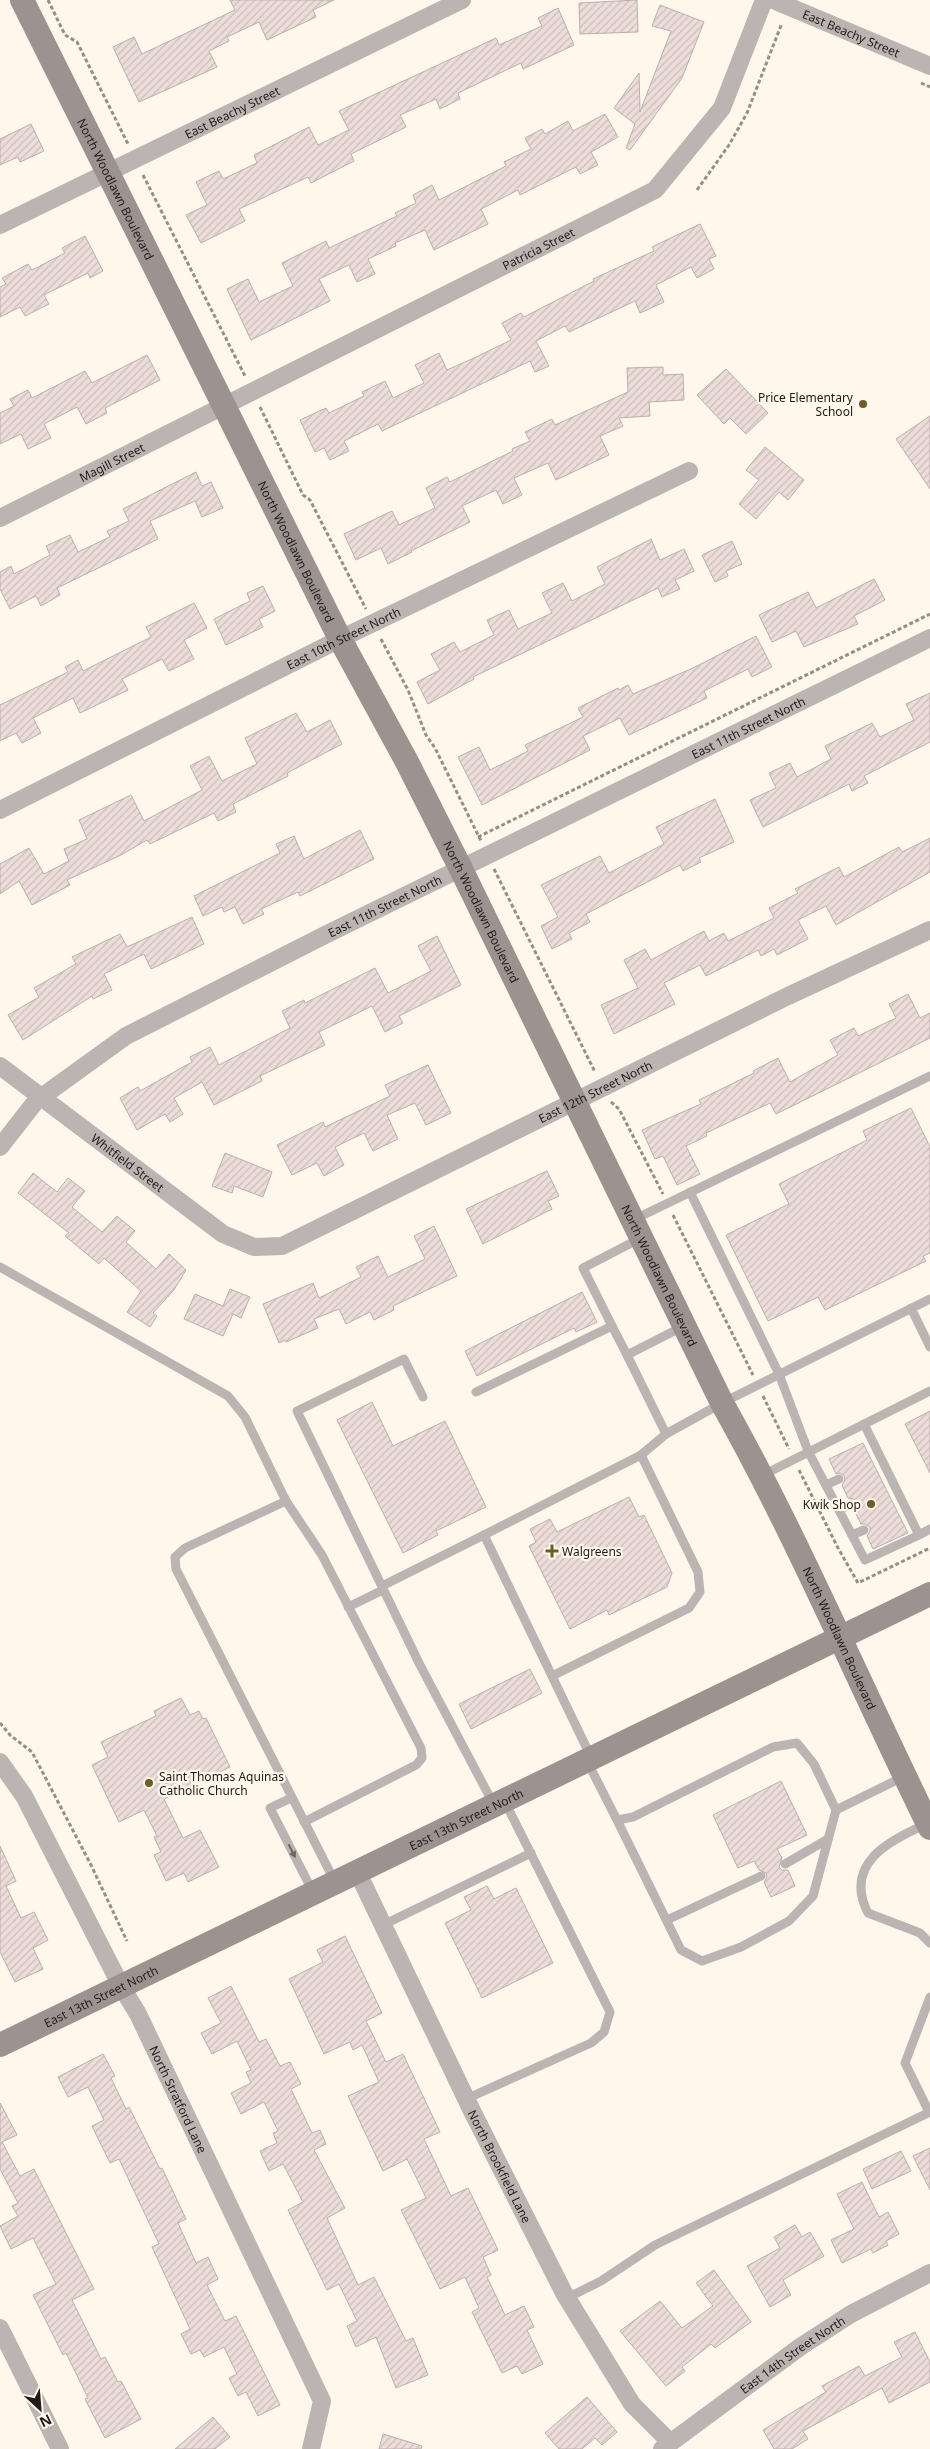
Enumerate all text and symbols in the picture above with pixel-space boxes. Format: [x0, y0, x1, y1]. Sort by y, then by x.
street label: East Beachy Street [800, 5, 903, 61]
street label: East Beachy Street [181, 81, 283, 142]
street label: North Woodlawn Boulevard [74, 115, 158, 263]
street label: Patricia Street [499, 223, 578, 274]
place label: Price Elementary School [758, 389, 854, 420]
marker: Price Elementary School [857, 398, 869, 410]
street label: Magill Street [76, 438, 148, 486]
street label: North Woodlawn Boulevard [254, 478, 339, 625]
street label: East 10th Street North [283, 603, 403, 673]
street label: East 11th Street North [688, 692, 808, 762]
street label: North Woodlawn Boulevard [440, 838, 524, 985]
street label: East 11th Street North [325, 871, 444, 941]
street label: East 12th Street North [535, 1056, 655, 1127]
street label: Whitfield Street [88, 1129, 168, 1196]
street label: North Woodlawn Boulevard [618, 1202, 702, 1349]
place label: Kwik Shop [803, 1496, 861, 1513]
marker: Kwik Shop [865, 1498, 877, 1510]
place label: Walgreens [562, 1543, 622, 1560]
marker: Walgreens [546, 1545, 558, 1557]
street label: North Woodlawn Boulevard [799, 1564, 881, 1712]
place label: Saint Thomas Aquinas Catholic Church [159, 1768, 284, 1799]
marker: Saint Thomas Aquinas Catholic Church [143, 1777, 155, 1789]
street label: East 13th Street North [406, 1784, 526, 1854]
one-way arrow [288, 1843, 296, 1858]
street label: East 13th Street North [41, 1961, 161, 2031]
street label: North Stratford Lane [146, 2043, 211, 2156]
street label: North Brookfield Lane [464, 2107, 536, 2226]
street label: East 14th Street North [736, 2312, 848, 2397]
north arrow [15, 2384, 65, 2434]
text: N [37, 2410, 55, 2432]

